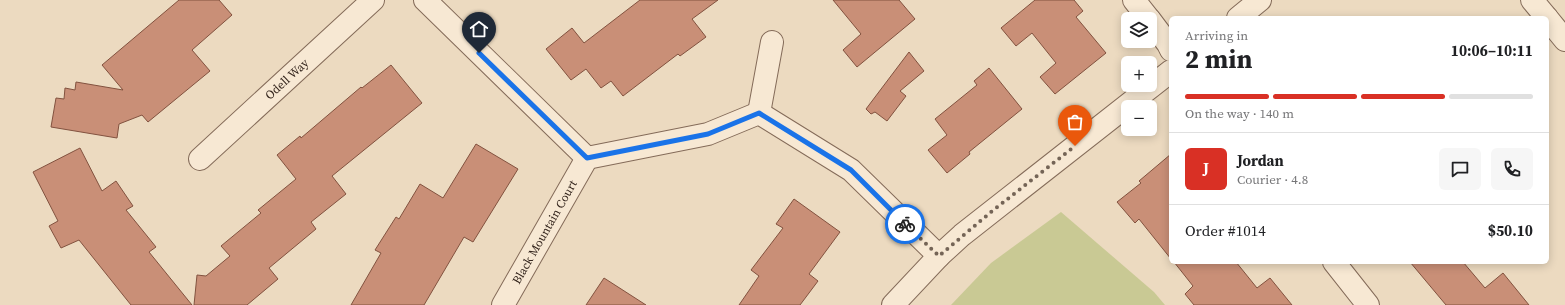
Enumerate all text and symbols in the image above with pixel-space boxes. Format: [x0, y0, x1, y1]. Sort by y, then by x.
pin [462, 12, 496, 53]
map controls [1121, 12, 1157, 136]
button: layers [1121, 12, 1157, 48]
icon: home [468, 18, 490, 40]
text: Arriving in [1185, 27, 1248, 44]
text: 10:06–10:11 [1451, 40, 1533, 61]
text: 2 min [1185, 41, 1252, 77]
street label: Odell Way [262, 54, 313, 103]
button: + [1121, 56, 1157, 92]
button: − [1121, 100, 1157, 136]
pin [1058, 105, 1092, 146]
text: On the way · 140 m [1185, 105, 1294, 122]
icon: bag [1064, 111, 1086, 133]
button: chat [1439, 148, 1481, 190]
button: phone [1491, 148, 1533, 190]
text: Jordan [1237, 150, 1284, 171]
text: J [1203, 158, 1209, 179]
text: Courier · 4.8 [1237, 171, 1308, 188]
street label: Black Mountain Court [509, 177, 581, 287]
courier [885, 204, 925, 244]
icon: bike [894, 213, 916, 235]
text: Order #1014 [1185, 220, 1266, 241]
text: $50.10 [1488, 220, 1533, 241]

